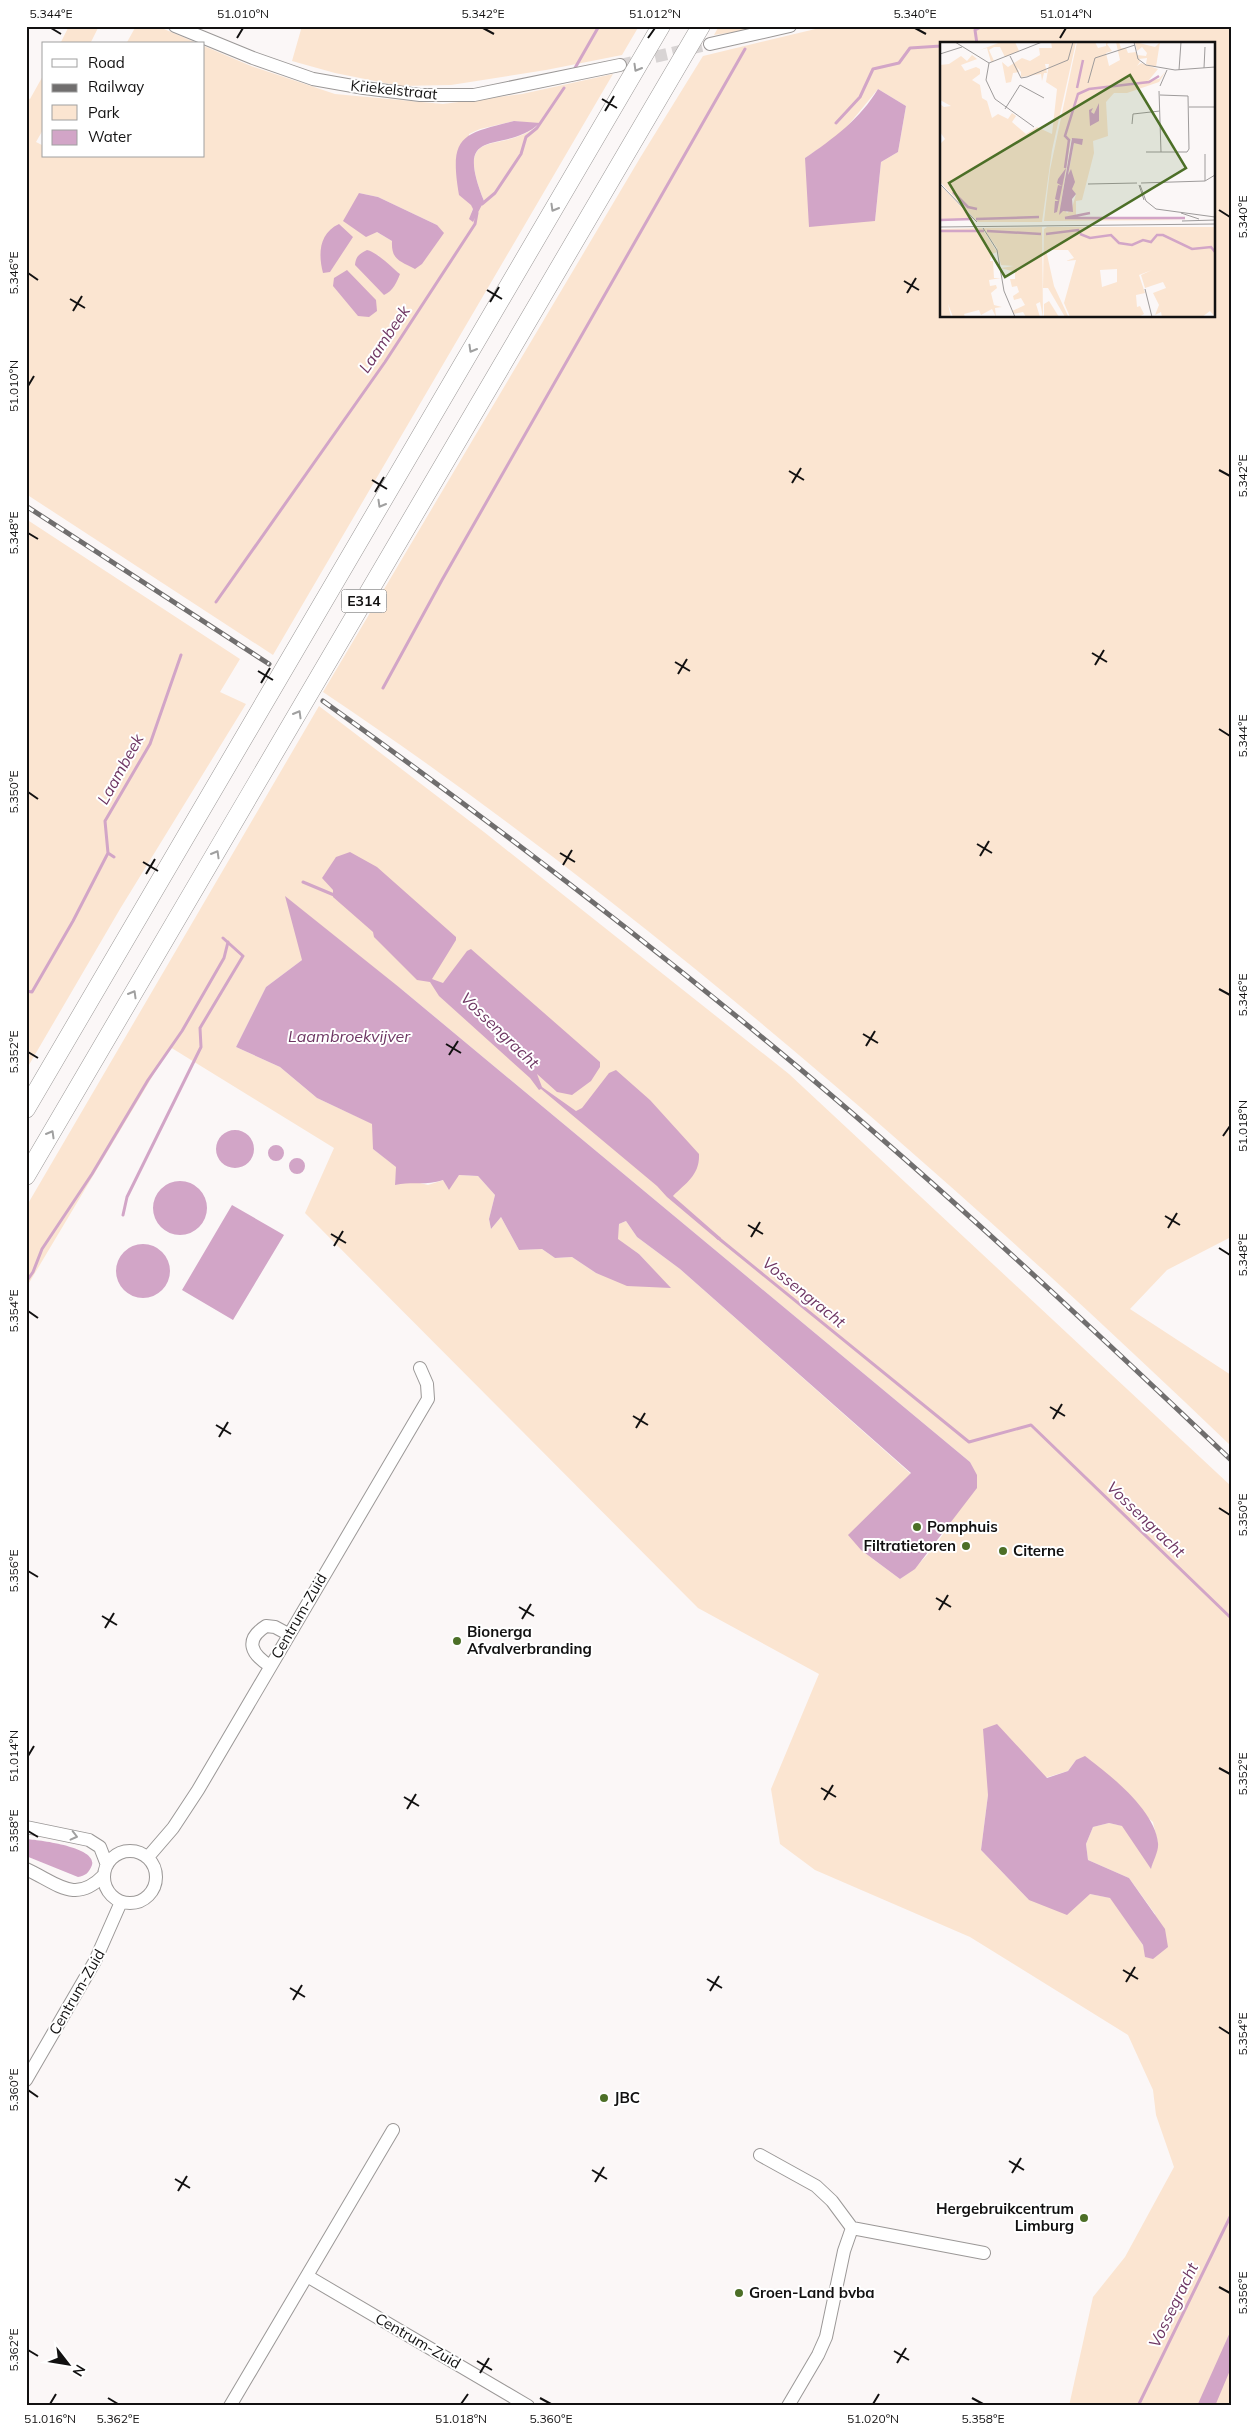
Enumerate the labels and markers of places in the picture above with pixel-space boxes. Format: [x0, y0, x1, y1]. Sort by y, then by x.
place label: Pomphuis [927, 1517, 998, 1536]
marker: Pomphuis [911, 1521, 923, 1533]
place label: Filtratietoren [863, 1536, 956, 1555]
marker: Filtratietoren [960, 1540, 972, 1552]
place label: Citerne [1013, 1541, 1064, 1560]
marker: Citerne [997, 1545, 1009, 1557]
place label: Bionerga Afvalverbranding [467, 1622, 592, 1658]
marker: Bionerga Afvalverbranding [451, 1635, 463, 1647]
place label: JBC [614, 2088, 640, 2107]
marker: JBC [598, 2092, 610, 2104]
place label: Hergebruikcentrum Limburg [936, 2199, 1074, 2235]
marker: Hergebruikcentrum Limburg [1078, 2212, 1090, 2224]
place label: Groen-Land bvba [749, 2283, 875, 2302]
marker: Groen-Land bvba [733, 2287, 745, 2299]

